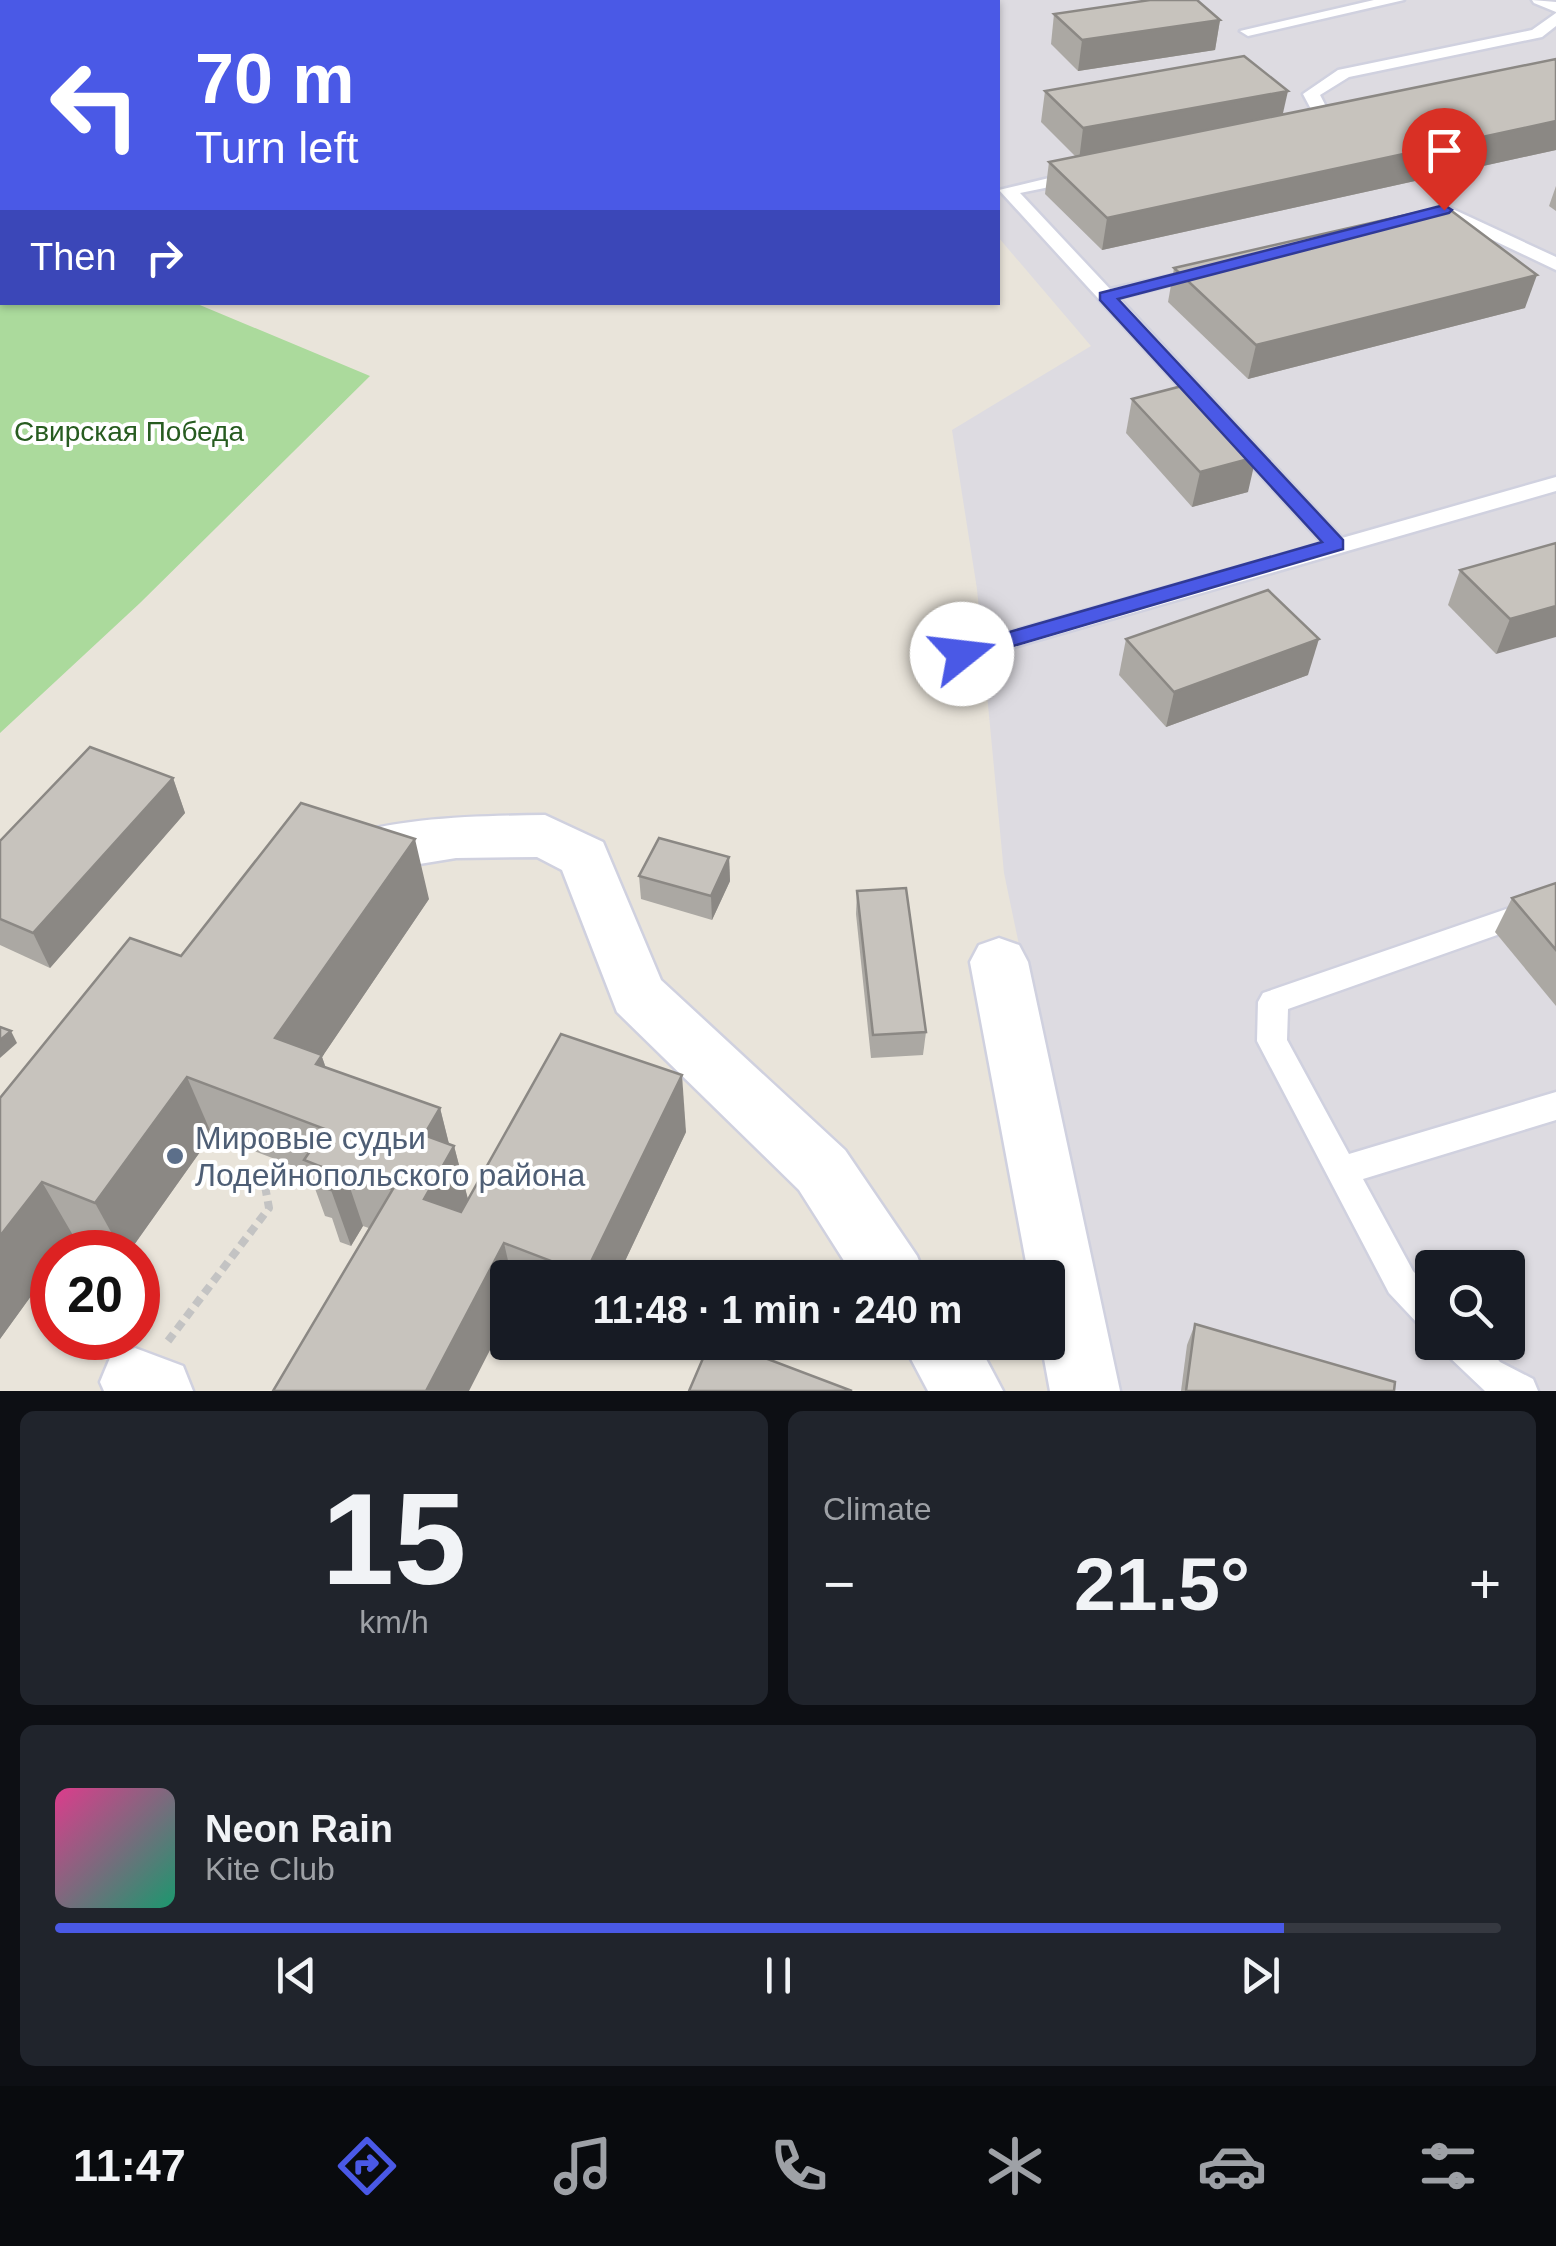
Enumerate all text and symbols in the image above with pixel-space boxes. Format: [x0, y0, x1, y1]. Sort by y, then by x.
icon: left [30, 40, 160, 170]
text: 70 m [195, 40, 355, 118]
pin [1402, 108, 1487, 211]
text: Turn left [195, 122, 358, 173]
icon: arrive [1417, 123, 1472, 178]
icon: right [137, 230, 192, 285]
text: Then [30, 236, 117, 278]
park label: Свирская Победа [14, 416, 244, 447]
position arrow [910, 602, 1014, 706]
place label: Мировые судьи Лодейнопольского района [195, 1120, 585, 1193]
marker: Мировые судьи Лодейнопольского района [164, 1145, 186, 1167]
speed limit sign: 20 [30, 1230, 160, 1360]
map controls [1415, 1250, 1525, 1360]
button: search [1415, 1250, 1525, 1360]
text: 11:48 · 1 min · 240 m [593, 1289, 962, 1331]
text: 15 [322, 1466, 466, 1612]
text: Climate [823, 1491, 931, 1527]
text: 21.5° [1074, 1542, 1250, 1626]
text: − [823, 1553, 855, 1615]
text: + [1469, 1553, 1501, 1615]
text: km/h [359, 1604, 429, 1640]
text: Neon Rain [205, 1808, 393, 1850]
text: Kite Club [205, 1851, 335, 1887]
icon: previous [269, 1948, 324, 2003]
icon: pause [751, 1948, 806, 2003]
icon: next [1233, 1948, 1288, 2003]
icon: directions [332, 2131, 402, 2201]
icon: music [548, 2131, 618, 2201]
icon: phone [764, 2131, 834, 2201]
icon: climate [980, 2131, 1050, 2201]
icon: car [1197, 2131, 1267, 2201]
icon: filters [1413, 2131, 1483, 2201]
text: 11:47 [73, 2140, 186, 2191]

